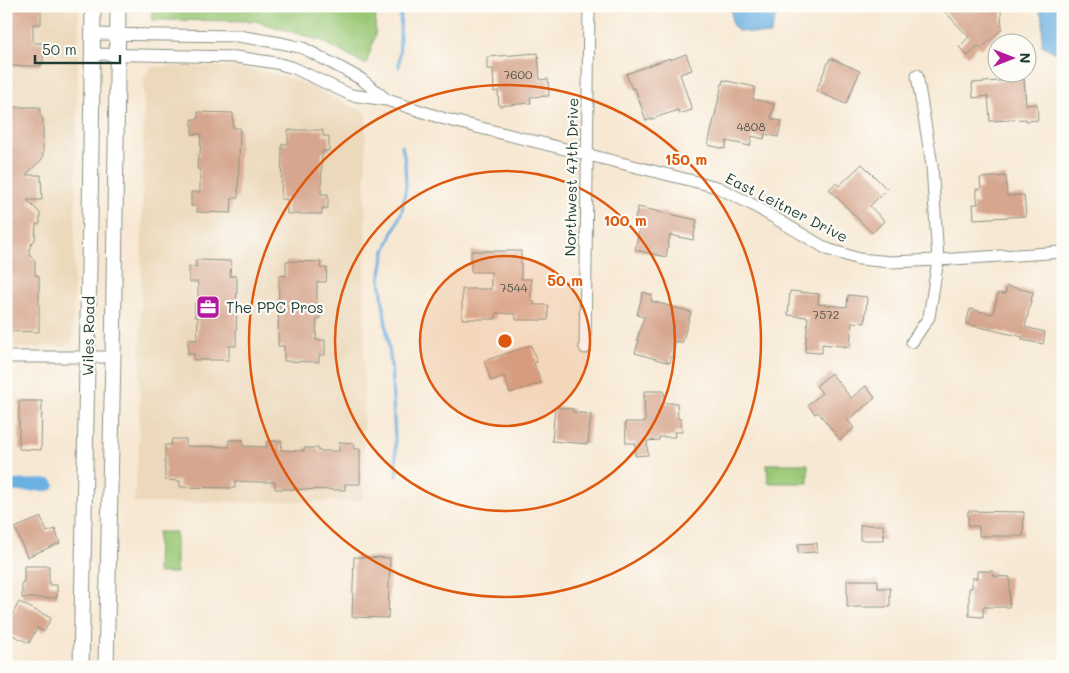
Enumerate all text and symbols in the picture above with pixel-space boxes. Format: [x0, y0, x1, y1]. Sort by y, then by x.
scale bar [35, 32, 120, 64]
north arrow [986, 32, 1036, 82]
text: 50 m [42, 39, 77, 59]
text: N [1016, 53, 1035, 63]
house number: 7600 [504, 66, 533, 82]
street label: Northwest 47th Drive [560, 97, 582, 257]
house number: 4808 [737, 118, 765, 134]
text: 150 m [665, 149, 707, 169]
street label: East Leitner Drive [723, 168, 851, 246]
text: 100 m [603, 210, 647, 230]
text: 50 m [547, 270, 583, 290]
house number: 7544 [500, 279, 528, 295]
office icon: The PPC Pros [195, 294, 221, 320]
street label: Wiles Road [77, 296, 99, 376]
place label: The PPC Pros [226, 297, 324, 317]
house number: 7572 [812, 306, 840, 322]
centre of rings [496, 332, 514, 350]

